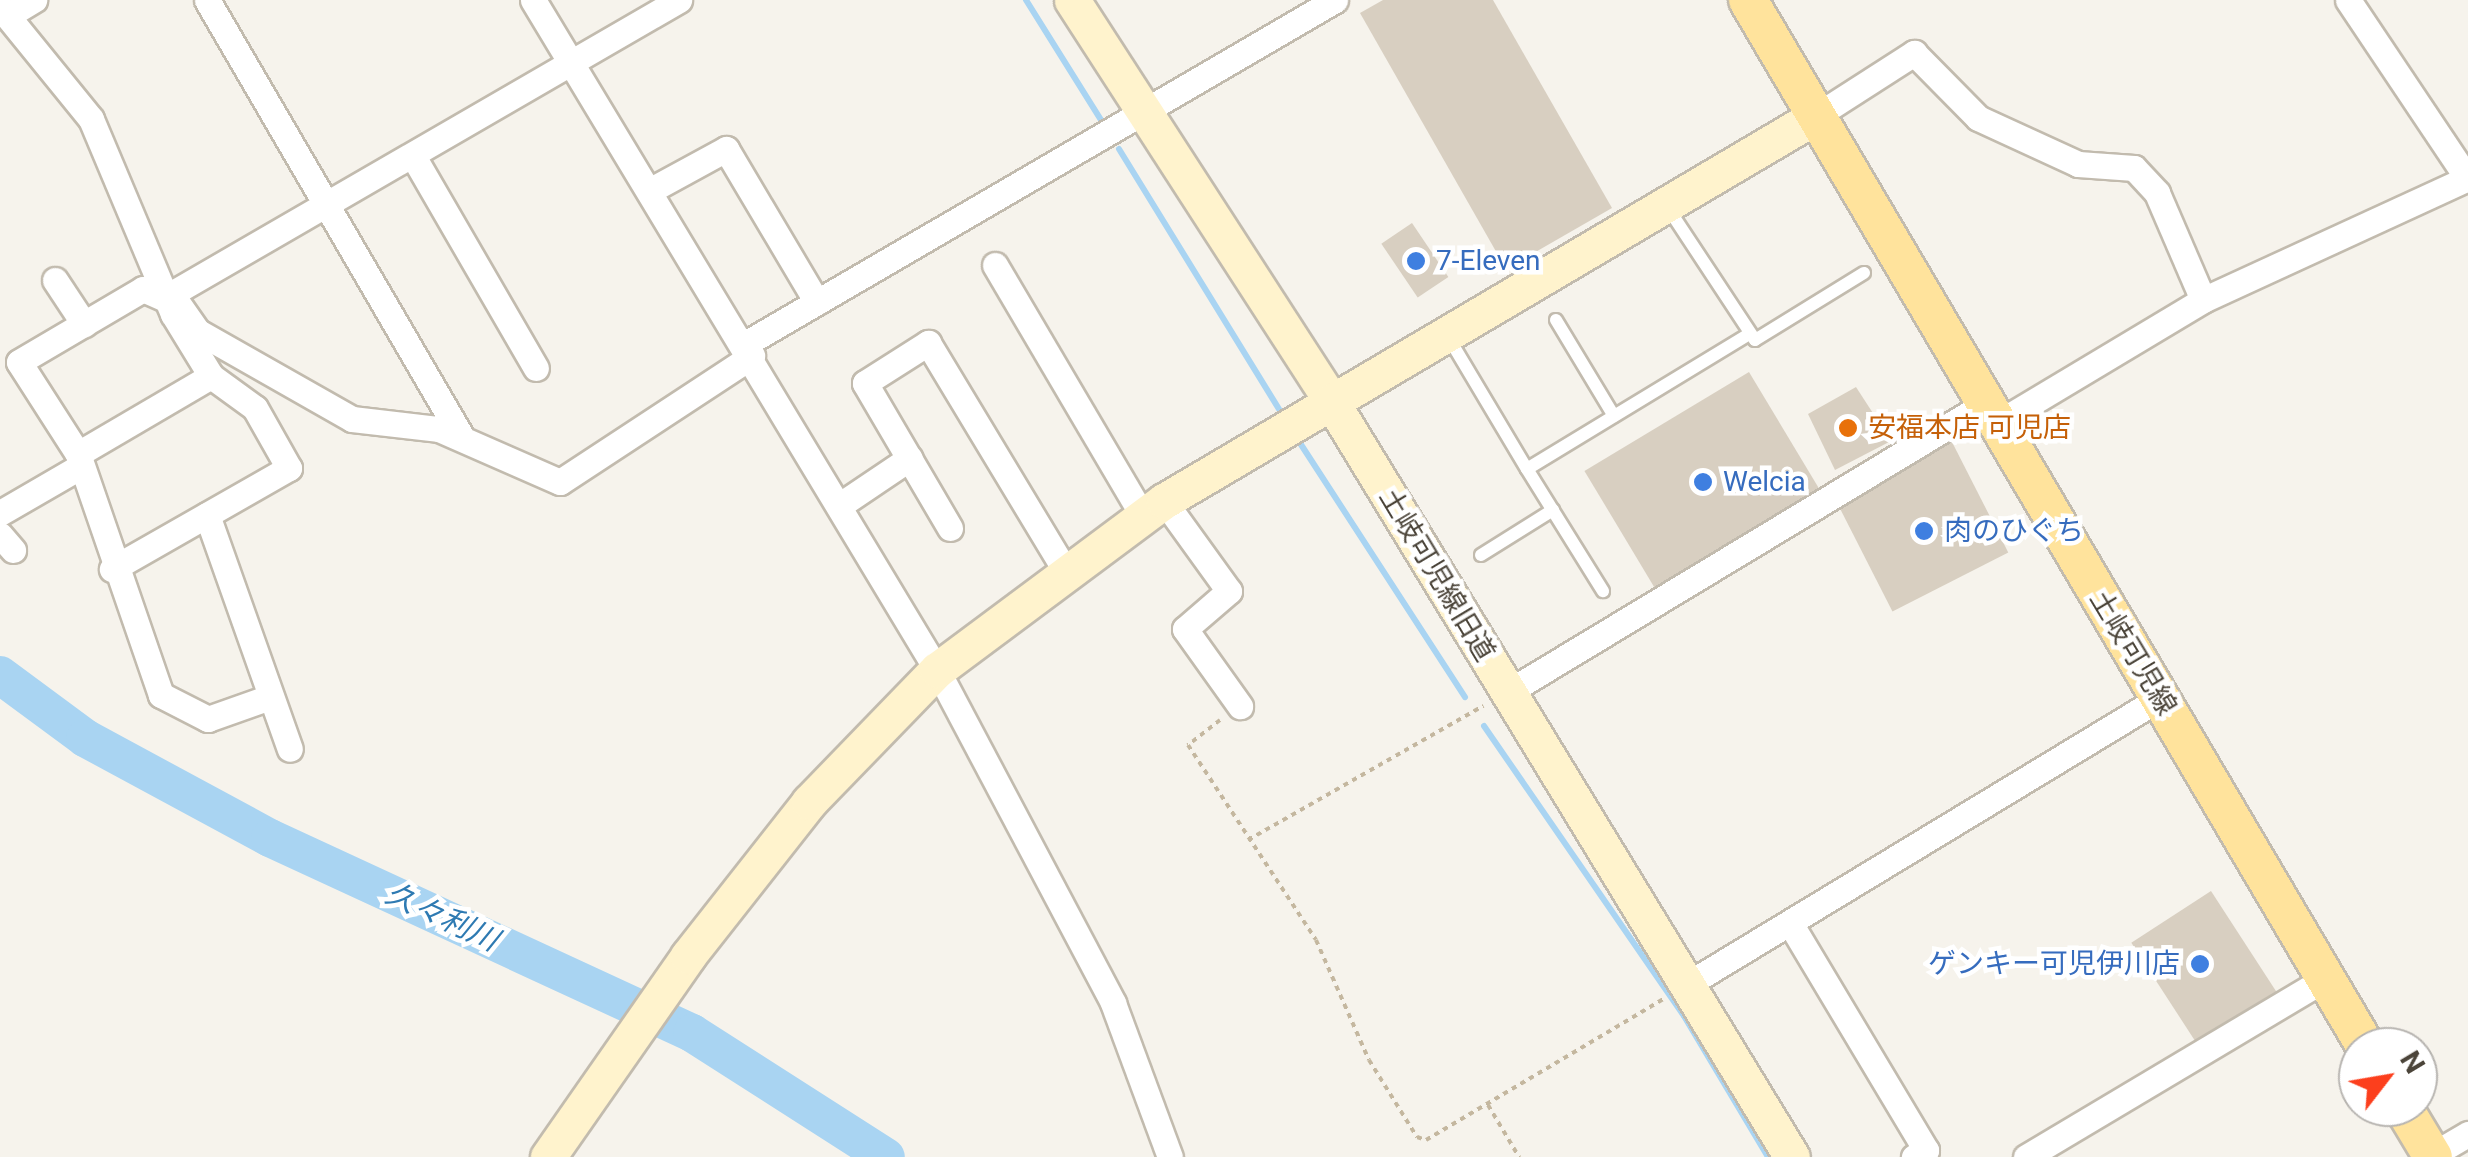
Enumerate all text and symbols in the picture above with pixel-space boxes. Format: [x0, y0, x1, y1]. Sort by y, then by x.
place label: 7-Eleven [1436, 244, 1541, 278]
marker: 7-Eleven [1405, 250, 1427, 272]
place label: 安福本店 可児店 [1868, 411, 2071, 445]
marker: 安福本店 可児店 [1837, 417, 1859, 439]
place label: Welcia [1723, 465, 1806, 499]
marker: Welcia [1692, 471, 1714, 493]
street label: 土岐可児線旧道 [1372, 482, 1502, 668]
place label: 肉のひぐち [1944, 514, 2084, 548]
marker: 肉のひぐち [1913, 520, 1935, 542]
street label: 土岐可児線 [2083, 584, 2183, 722]
water label: 久々利川 [380, 875, 504, 959]
place label: ゲンキー可児伊川店 [1928, 947, 2180, 981]
marker: ゲンキー可児伊川店 [2189, 953, 2211, 975]
north arrow [2338, 1027, 2438, 1127]
text: N [2393, 1045, 2432, 1079]

